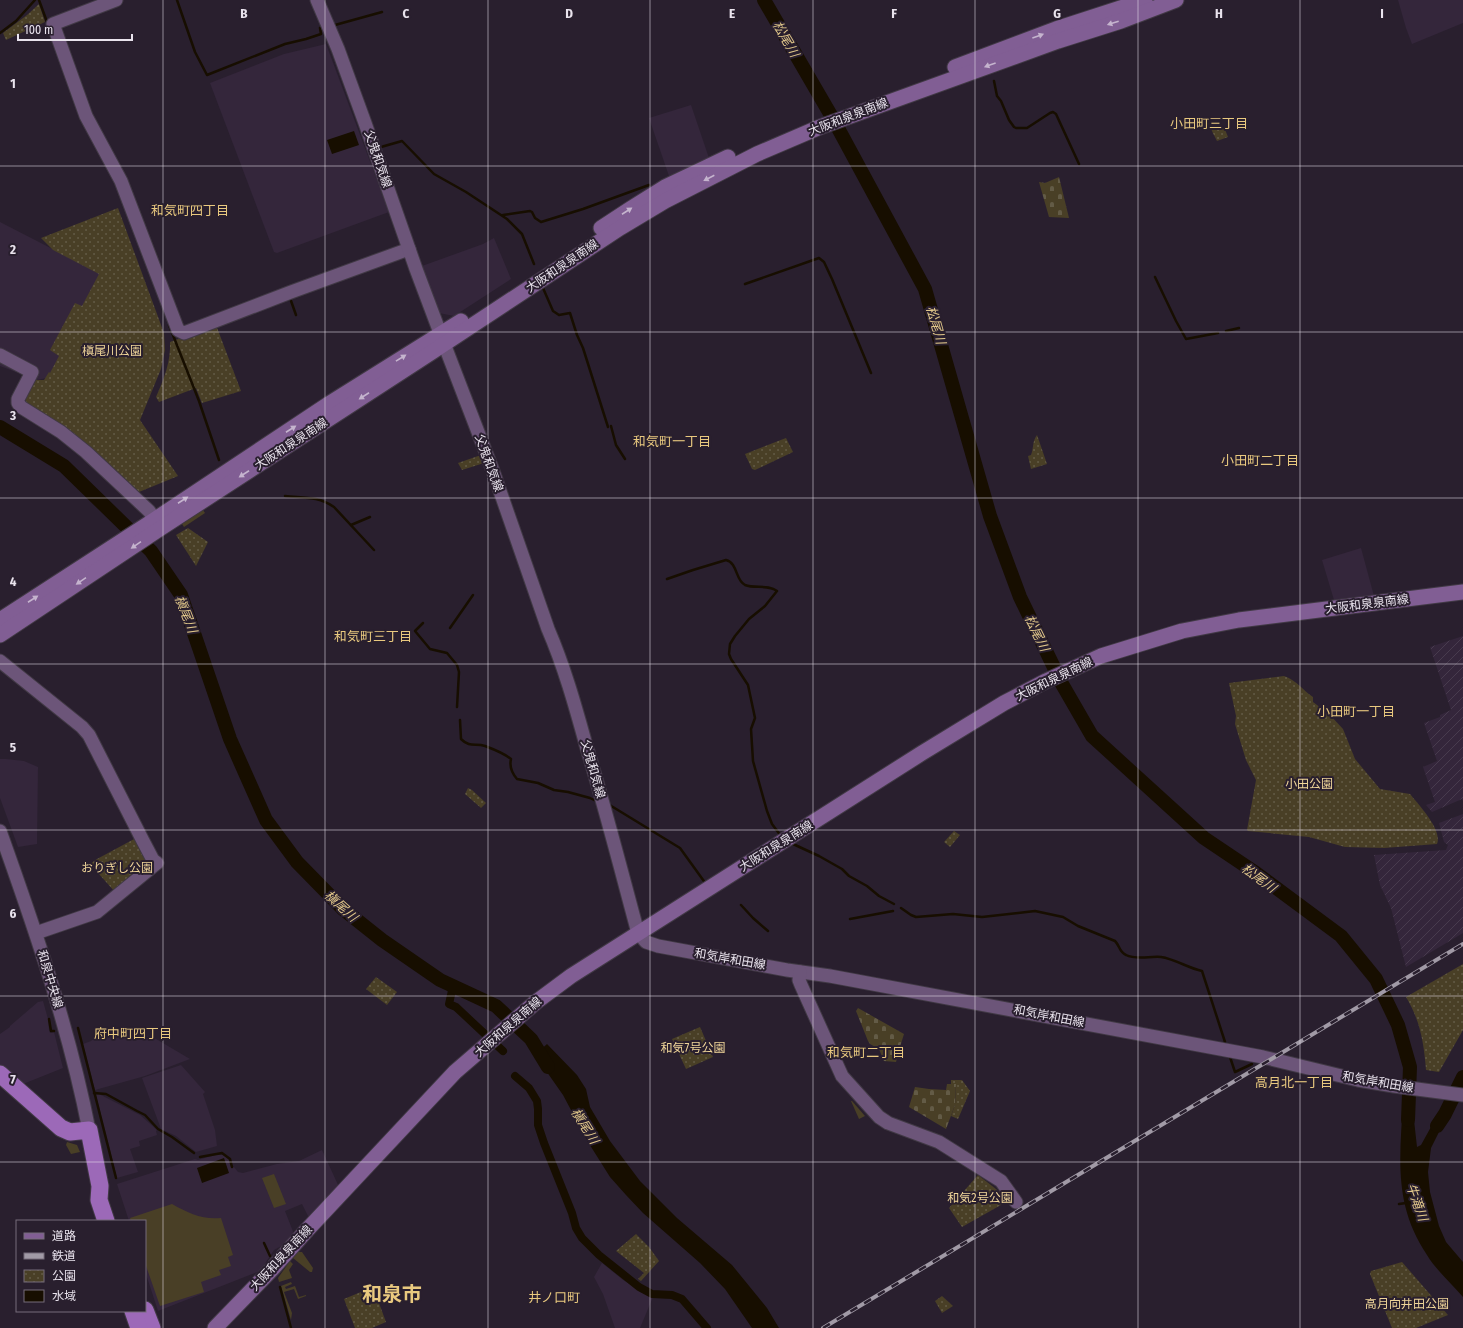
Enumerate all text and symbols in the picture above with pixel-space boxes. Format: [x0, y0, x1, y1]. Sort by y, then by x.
text: B [240, 6, 248, 21]
text: C [403, 6, 410, 21]
text: D [565, 6, 573, 21]
text: E [729, 6, 735, 21]
text: F [891, 6, 897, 21]
text: G [1053, 6, 1061, 21]
text: H [1215, 6, 1223, 21]
text: I [1380, 6, 1384, 21]
scale bar [18, 16, 132, 42]
water label: 松尾川 [770, 18, 803, 61]
one-way arrow [1106, 20, 1118, 26]
text: 100 m [24, 23, 53, 37]
one-way arrow [1033, 33, 1045, 39]
one-way arrow [983, 63, 995, 69]
text: 1 [10, 76, 16, 91]
street label: 大阪和泉泉南線 [806, 95, 890, 139]
district label: 小田町三丁目 [1170, 116, 1248, 131]
street label: 父鬼和気線 [362, 128, 394, 190]
one-way arrow [703, 175, 714, 181]
district label: 和気町四丁目 [151, 203, 229, 218]
one-way arrow [622, 207, 632, 215]
street label: 大阪和泉泉南線 [523, 237, 601, 295]
text: 2 [9, 242, 16, 257]
water label: 松尾川 [923, 304, 949, 348]
park label: 槇尾川公園 [82, 344, 142, 358]
one-way arrow [395, 354, 406, 362]
one-way arrow [359, 392, 369, 400]
text: 3 [9, 408, 16, 423]
street label: 大阪和泉泉南線 [252, 415, 330, 473]
one-way arrow [285, 425, 297, 432]
street label: 父鬼和気線 [472, 432, 506, 494]
district label: 和気町一丁目 [633, 434, 711, 449]
district label: 小田町二丁目 [1221, 453, 1299, 468]
one-way arrow [238, 471, 249, 478]
one-way arrow [178, 496, 188, 504]
one-way arrow [130, 541, 141, 549]
text: 4 [10, 574, 17, 589]
one-way arrow [76, 577, 86, 585]
street label: 大阪和泉泉南線 [1324, 592, 1410, 616]
water label: 槇尾川 [172, 593, 201, 637]
one-way arrow [28, 595, 38, 603]
water label: 松尾川 [1022, 612, 1053, 656]
district label: 和気町三丁目 [334, 629, 412, 644]
street label: 大阪和泉泉南線 [1013, 654, 1095, 704]
district label: 小田町一丁目 [1317, 704, 1395, 719]
street label: 父鬼和気線 [578, 738, 608, 800]
text: 5 [10, 740, 16, 755]
park label: 小田公園 [1285, 777, 1333, 791]
street label: 大阪和泉泉南線 [737, 818, 815, 874]
water label: 松尾川 [1239, 860, 1281, 897]
park label: おりぎし公園 [81, 861, 153, 875]
water label: 槇尾川 [321, 887, 362, 926]
text: 6 [10, 906, 17, 921]
street label: 和気岸和田線 [693, 946, 767, 972]
street label: 和泉中央線 [35, 948, 65, 1010]
street label: 大阪和泉泉南線 [472, 994, 544, 1060]
street label: 和気岸和田線 [1012, 1002, 1086, 1030]
district label: 府中町四丁目 [94, 1026, 172, 1041]
park label: 和気7号公園 [661, 1041, 725, 1055]
district label: 和気町二丁目 [827, 1045, 905, 1060]
street label: 和気岸和田線 [1341, 1069, 1415, 1095]
text: 7 [10, 1072, 16, 1087]
district label: 高月北一丁目 [1255, 1075, 1333, 1090]
water label: 槇尾川 [568, 1105, 603, 1148]
water label: 牛滝川 [1403, 1181, 1431, 1225]
park label: 和気2号公園 [947, 1191, 1013, 1205]
legend [16, 1220, 146, 1312]
street label: 大阪和泉泉南線 [247, 1223, 315, 1293]
text: 道路 [52, 1229, 76, 1243]
text: 鉄道 [52, 1249, 76, 1263]
text: 公園 [52, 1269, 76, 1283]
district label: 和泉市 [362, 1282, 422, 1306]
text: 水域 [52, 1289, 76, 1303]
district label: 井ノ口町 [528, 1290, 580, 1305]
park label: 高月向井田公園 [1365, 1297, 1449, 1311]

